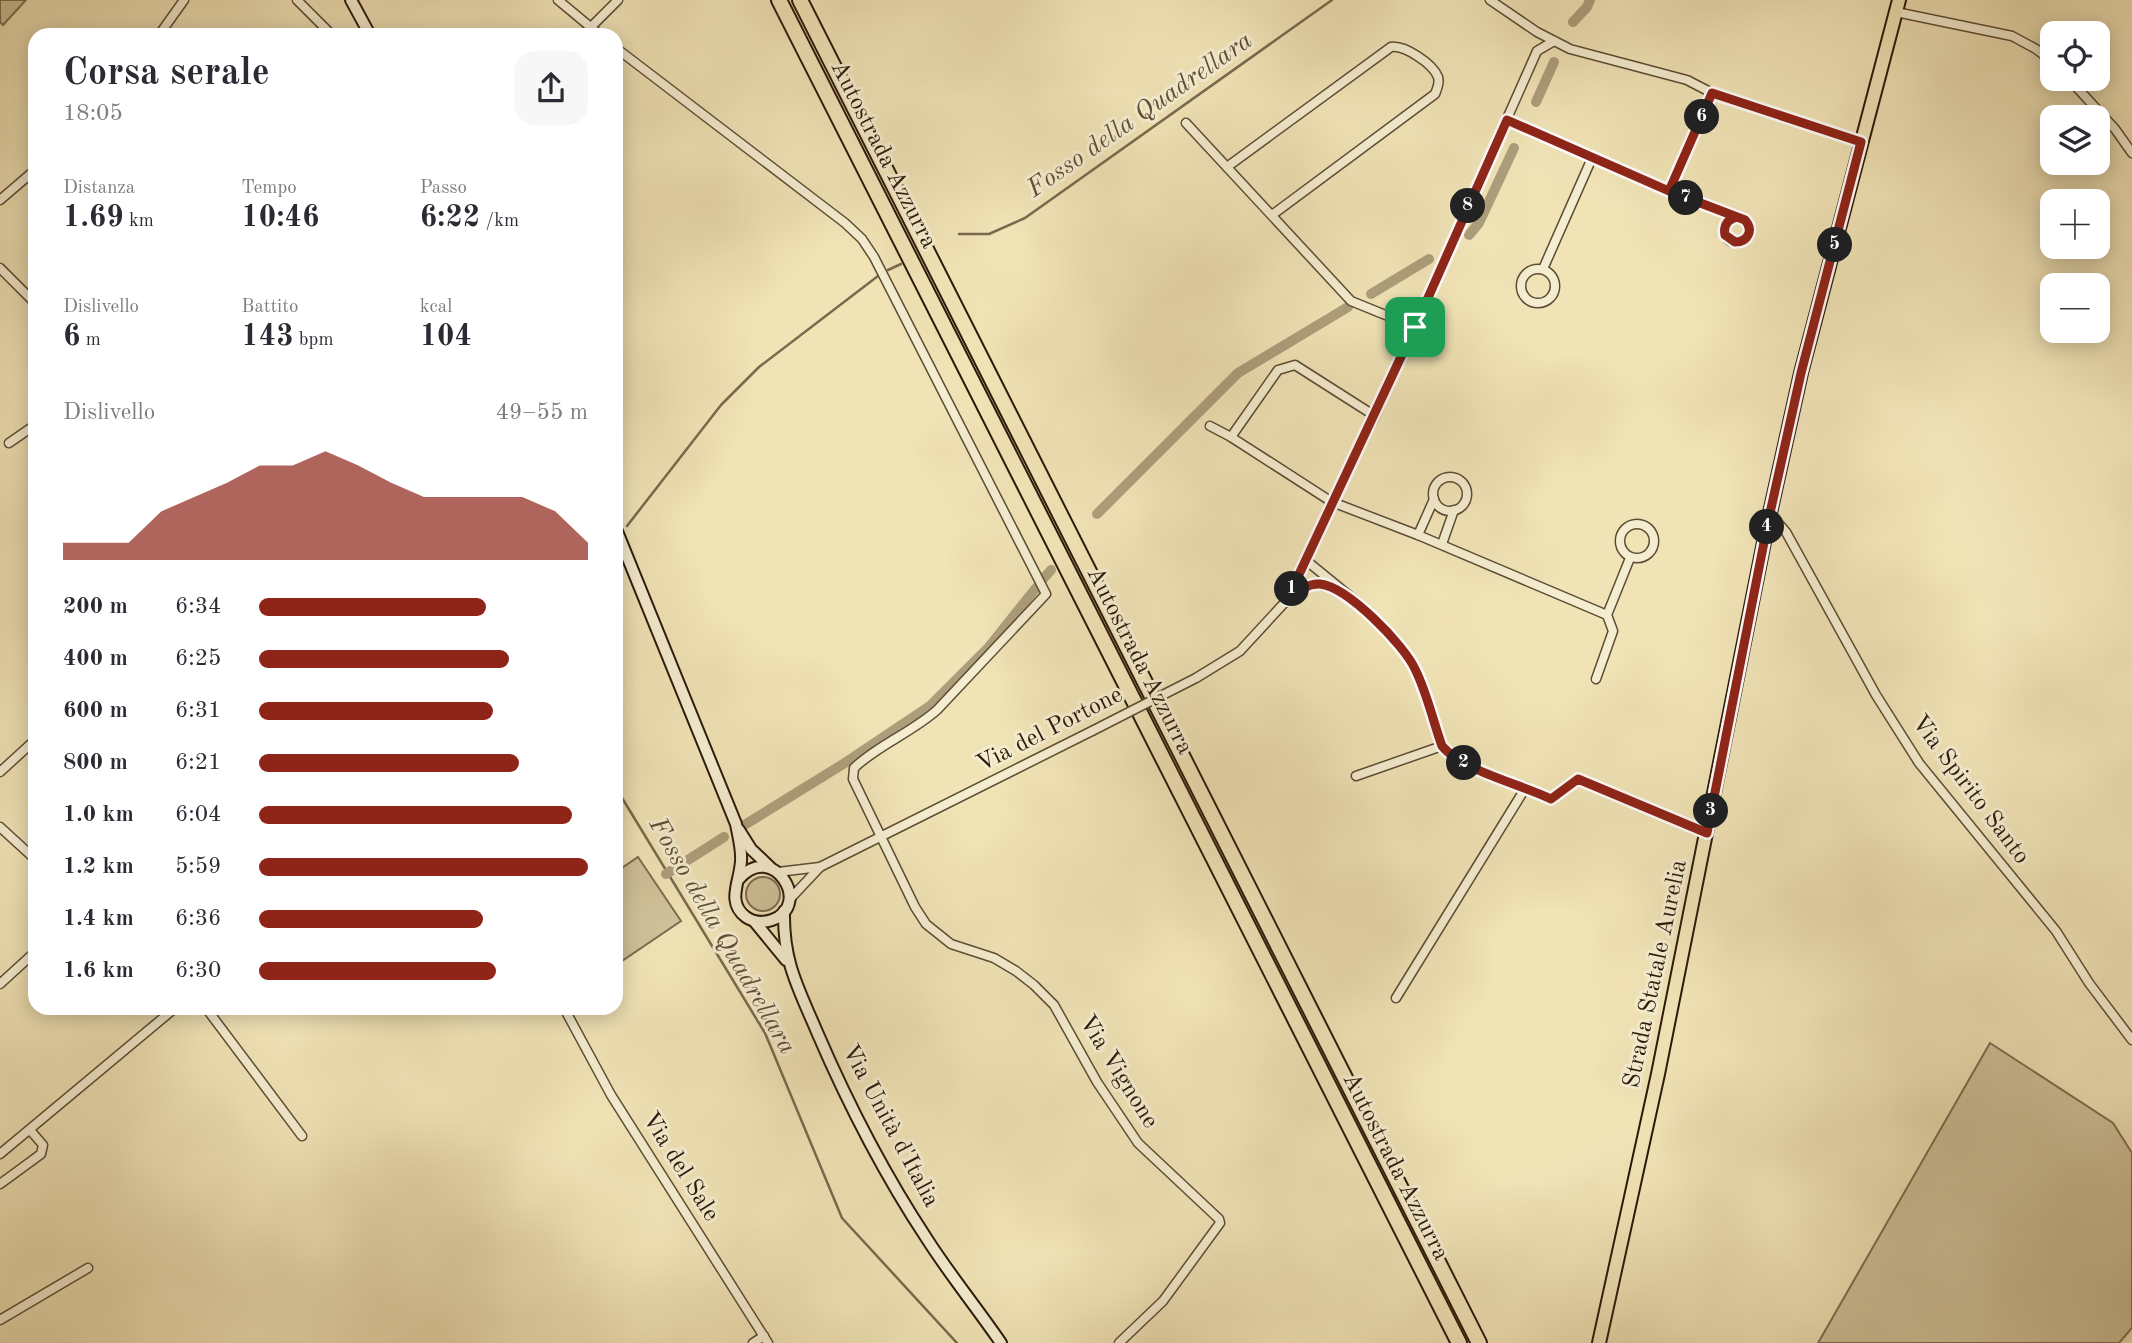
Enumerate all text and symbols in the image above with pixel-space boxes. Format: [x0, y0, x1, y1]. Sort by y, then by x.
map controls [2040, 21, 2110, 343]
button: locate [2040, 21, 2110, 91]
water label: Fosso della Quadrellara [1022, 27, 1258, 203]
button: share [514, 51, 588, 125]
text: Corsa serale [63, 55, 270, 93]
street label: Autostrada Azzurra [825, 57, 941, 253]
pin: 6 [1684, 100, 1720, 134]
text: 18:05 [63, 102, 123, 125]
button: layers [2040, 105, 2110, 175]
text: 6 [1696, 107, 1707, 126]
text: Distanza [63, 179, 135, 198]
text: Tempo [241, 179, 297, 198]
text: Passo [420, 179, 467, 198]
pin: 7 [1668, 180, 1704, 216]
pin: 8 [1450, 188, 1486, 224]
text: 7 [1680, 188, 1691, 207]
button: + [2040, 189, 2110, 259]
text: 8 [1462, 196, 1473, 215]
text: 1.69 [63, 203, 124, 233]
text: 10:46 [241, 203, 319, 233]
text: 6:22 [420, 203, 480, 233]
text: km [124, 212, 154, 231]
text: /km [480, 212, 519, 231]
pin: 5 [1818, 228, 1853, 262]
text: 5 [1829, 235, 1840, 254]
button: − [2040, 273, 2110, 343]
pin [1385, 297, 1445, 357]
text: Dislivello [63, 298, 139, 317]
text: Battito [241, 298, 298, 317]
text: kcal [420, 298, 452, 317]
icon: arrive [1396, 308, 1434, 346]
text: 6 [63, 322, 80, 352]
text: 143 [241, 322, 294, 352]
text: 104 [420, 322, 472, 352]
text: m [80, 331, 101, 350]
text: bpm [294, 331, 334, 350]
text: Dislivello [63, 401, 155, 424]
text: 49–55 m [496, 401, 588, 424]
pin: 4 [1750, 510, 1784, 544]
text: 4 [1761, 517, 1772, 536]
street label: Autostrada Azzurra [1081, 563, 1197, 759]
pin: 1 [1274, 572, 1310, 606]
text: 1 [1286, 579, 1297, 598]
text: 200 m [63, 595, 128, 618]
text: 6:34 [175, 595, 221, 618]
text: 400 m [63, 647, 128, 670]
text: 6:25 [175, 647, 221, 670]
street label: Via del Portone [973, 683, 1127, 777]
text: 600 m [63, 699, 128, 722]
text: 6:31 [175, 699, 221, 722]
street label: Via Spirito Santo [1906, 711, 2034, 869]
pin: 2 [1446, 746, 1482, 780]
text: 800 m [63, 751, 128, 774]
text: 6:21 [175, 751, 221, 774]
text: 2 [1458, 753, 1469, 772]
pin: 3 [1694, 794, 1728, 828]
text: 3 [1705, 801, 1716, 820]
text: 1.0 km [63, 803, 134, 826]
text: 6:04 [175, 803, 221, 826]
water label: Fosso della Quadrellara [643, 812, 800, 1059]
text: 1.2 km [63, 855, 134, 878]
text: 5:59 [175, 855, 221, 878]
street label: Strada Statale Aurelia [1620, 858, 1692, 1090]
text: 1.4 km [63, 907, 134, 930]
text: 6:36 [175, 907, 221, 930]
text: 1.6 km [63, 959, 134, 982]
text: 6:30 [175, 959, 221, 982]
street label: Via Vignone [1074, 1011, 1162, 1133]
street label: Via Unità d'Italia [837, 1041, 943, 1211]
street label: Autostrada Azzurra [1337, 1069, 1453, 1265]
street label: Via del Sale [637, 1108, 723, 1226]

